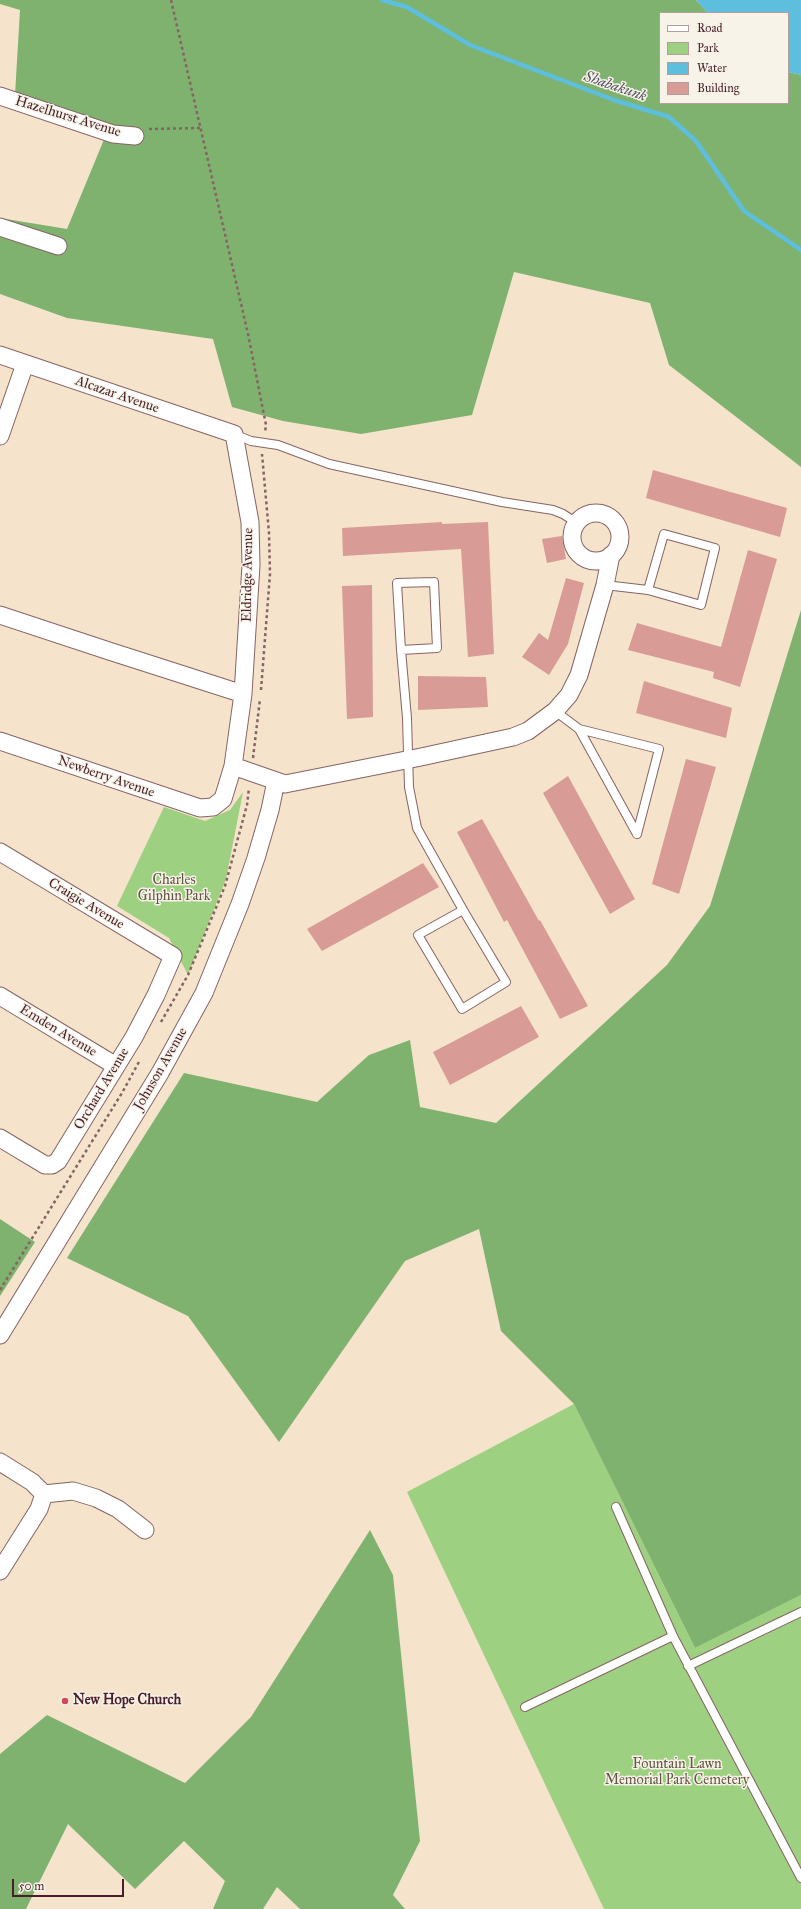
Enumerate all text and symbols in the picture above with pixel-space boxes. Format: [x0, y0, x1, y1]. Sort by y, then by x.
legend [659, 12, 789, 104]
text: Road [697, 21, 723, 35]
text: Park [697, 41, 719, 55]
text: Water [697, 61, 727, 75]
water label: Shabakunk [581, 68, 649, 106]
text: Building [697, 81, 739, 95]
street label: Hazelhurst Avenue [13, 93, 123, 141]
street label: Alcazar Avenue [73, 373, 161, 417]
street label: Eldridge Avenue [239, 528, 257, 622]
street label: Newberry Avenue [55, 753, 157, 801]
park label: Charles Gilphin Park [138, 873, 210, 906]
street label: Craigie Avenue [45, 875, 127, 933]
street label: Emden Avenue [16, 1001, 100, 1061]
street label: Johnson Avenue [131, 1025, 191, 1113]
street label: Orchard Avenue [71, 1045, 133, 1133]
place label: New Hope Church [73, 1693, 181, 1709]
marker: New Hope Church [60, 1696, 70, 1706]
park label: Fountain Lawn Memorial Park Cemetery [605, 1757, 749, 1790]
scale bar [14, 1871, 126, 1897]
text: 50 m [19, 1879, 44, 1893]

